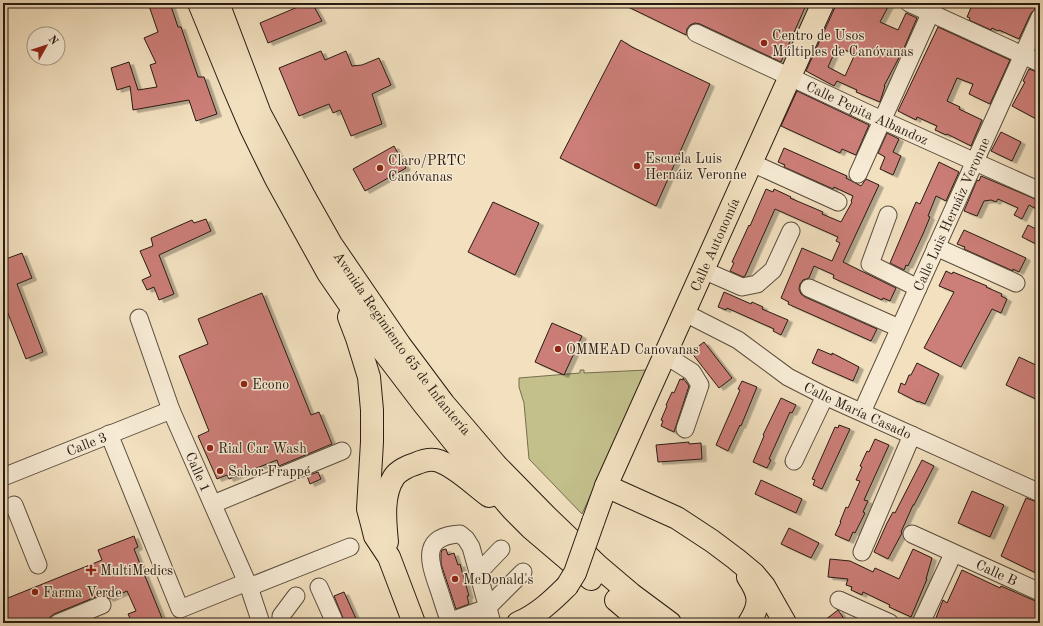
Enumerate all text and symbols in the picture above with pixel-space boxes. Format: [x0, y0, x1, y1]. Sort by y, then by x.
north arrow [26, 26, 66, 66]
place label: Centro de Usos Múltiples de Canóvanas [772, 29, 913, 59]
text: N [46, 34, 60, 48]
marker: Centro de Usos Múltiples de Canóvanas [759, 38, 769, 48]
street label: Calle Pepita Albandoz [804, 79, 930, 148]
street label: Calle Luis Hernáiz Veronne [911, 136, 993, 293]
place label: Escuela Luis Hernáiz Veronne [645, 152, 747, 182]
place label: Claro/PRTC Canóvanas [388, 154, 466, 184]
marker: Escuela Luis Hernáiz Veronne [632, 161, 642, 171]
marker: Claro/PRTC Canóvanas [375, 163, 385, 173]
street label: Calle Autonomía [688, 196, 742, 294]
street label: Avenida Regimiento 65 de Infantería [330, 249, 473, 438]
place label: OMMEAD Canovanas [566, 343, 699, 357]
marker: OMMEAD Canovanas [553, 344, 563, 354]
place label: Econo [252, 378, 289, 392]
marker: Econo [239, 379, 249, 389]
street label: Calle María Casado [801, 380, 913, 442]
street label: Calle 3 [65, 430, 109, 459]
place label: Rial Car Wash [218, 442, 307, 456]
marker: Rial Car Wash [205, 443, 215, 453]
street label: Calle 1 [182, 450, 212, 494]
place label: Sabor Frappé [228, 465, 310, 479]
marker: Sabor Frappé [215, 466, 225, 476]
street label: Calle B [973, 558, 1019, 589]
marker: MultiMedics [85, 564, 97, 576]
place label: MultiMedics [100, 564, 173, 578]
place label: McDonald's [463, 573, 534, 587]
marker: McDonald's [450, 574, 460, 584]
place label: Farma Verde [43, 586, 122, 600]
marker: Farma Verde [30, 587, 40, 597]

